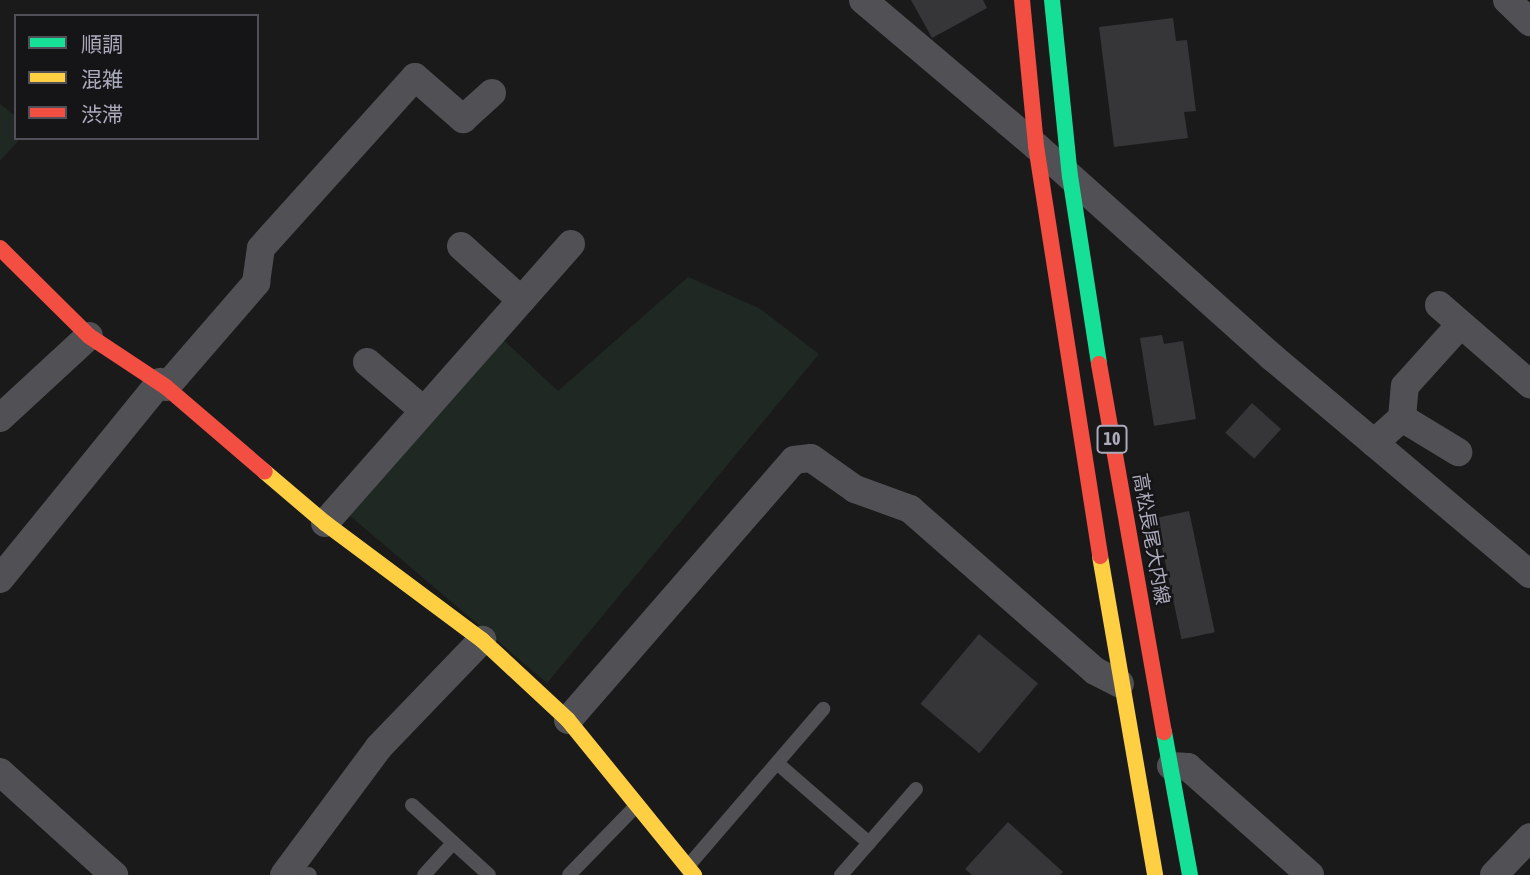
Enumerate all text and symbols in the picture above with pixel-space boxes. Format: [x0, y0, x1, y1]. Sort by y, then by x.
legend [14, 14, 259, 140]
text: 順調 [81, 32, 123, 56]
text: 混雑 [81, 67, 123, 91]
text: 渋滞 [81, 102, 123, 126]
road number: 10 [1096, 424, 1128, 454]
street label: 高松長尾大内線 [1128, 472, 1174, 606]

